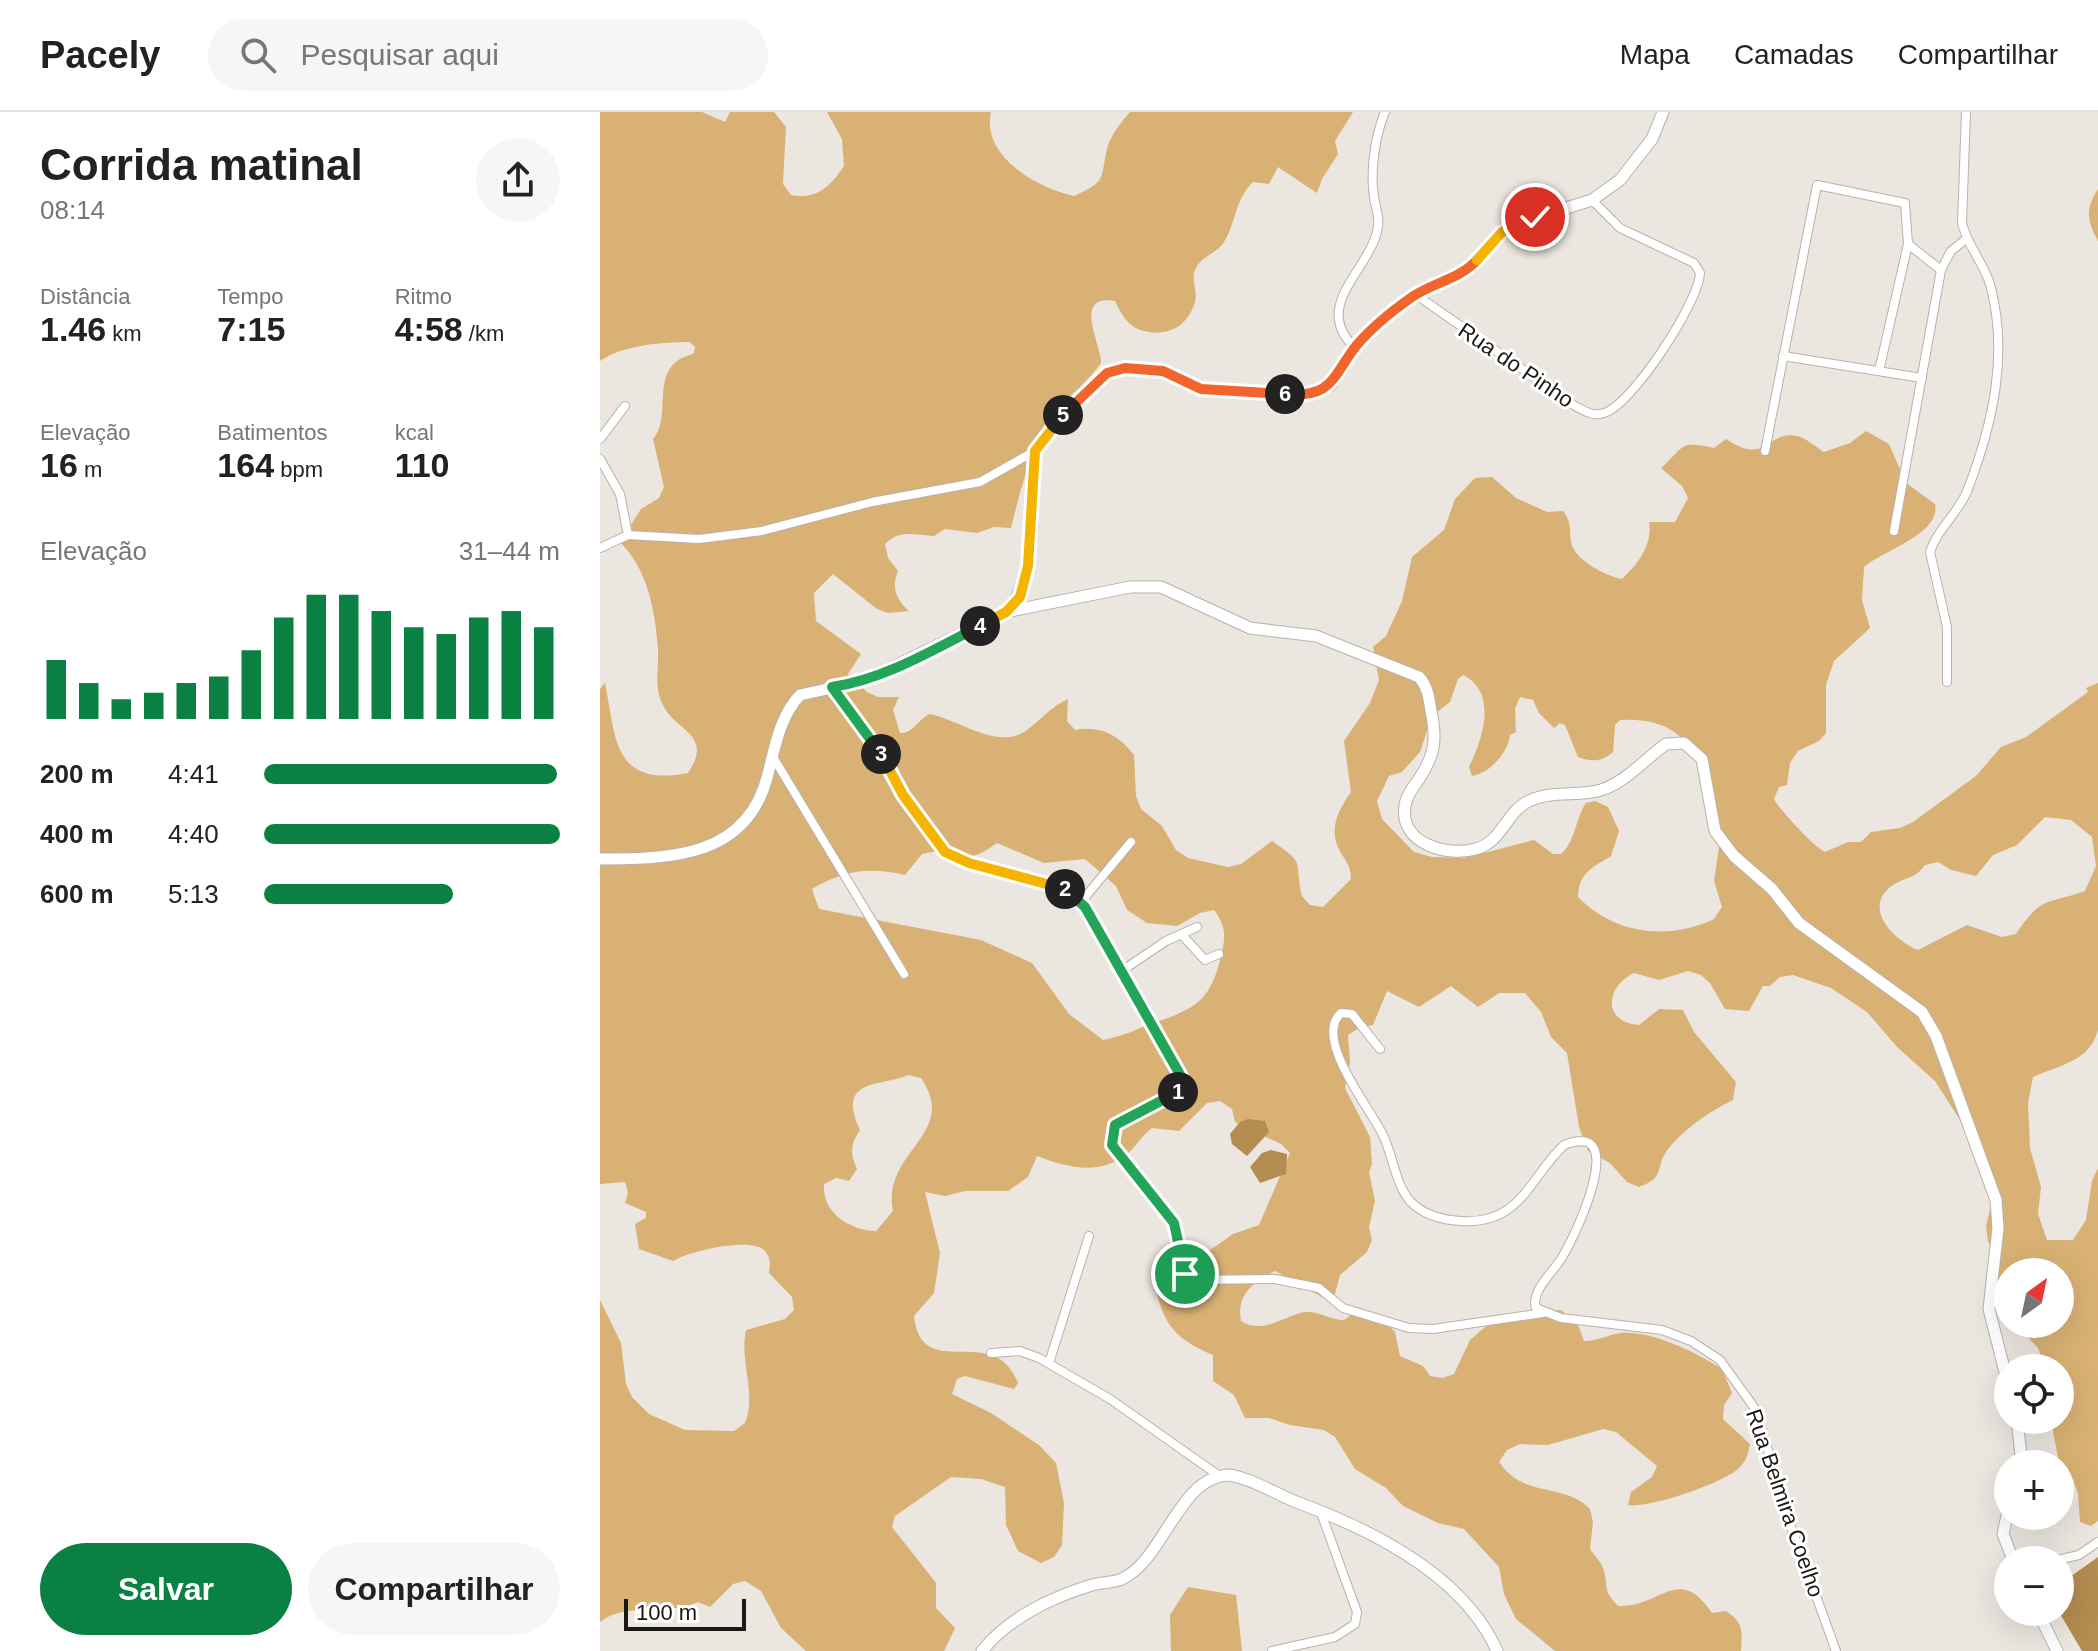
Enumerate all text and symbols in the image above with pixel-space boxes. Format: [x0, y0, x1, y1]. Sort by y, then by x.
search box [208, 19, 768, 91]
icon: search [236, 33, 280, 77]
text: Pacely [40, 34, 160, 76]
text: Pesquisar aqui [300, 38, 499, 71]
text: Mapa [1620, 39, 1690, 70]
text: Camadas [1734, 39, 1854, 70]
text: Compartilhar [1898, 39, 2058, 70]
button: share [476, 138, 560, 222]
text: Corrida matinal [40, 140, 363, 189]
pin [1501, 183, 1569, 251]
text: 08:14 [40, 195, 105, 225]
icon: check [1513, 195, 1557, 239]
text: Distância [40, 284, 130, 309]
text: Tempo [217, 284, 283, 309]
text: Ritmo [395, 284, 452, 309]
text: 1.46 [40, 310, 106, 348]
text: 7:15 [217, 310, 285, 348]
text: 4:58 [395, 310, 463, 348]
street label: Rua do Pinho [1454, 317, 1578, 413]
text: km [106, 321, 142, 346]
text: /km [463, 321, 504, 346]
pin: 6 [1265, 374, 1305, 414]
text: 6 [1279, 381, 1291, 406]
pin: 5 [1043, 395, 1083, 435]
text: 5 [1057, 402, 1069, 427]
text: Elevação [40, 420, 131, 445]
text: Batimentos [217, 420, 327, 445]
text: kcal [395, 420, 434, 445]
text: 16 [40, 446, 78, 484]
text: 164 [217, 446, 274, 484]
text: 110 [395, 446, 450, 484]
text: m [78, 457, 102, 482]
text: bpm [274, 457, 323, 482]
text: Elevação [40, 536, 147, 566]
text: 31–44 m [459, 536, 560, 566]
pin: 4 [960, 606, 1000, 646]
text: 4 [974, 613, 986, 638]
pin: 3 [861, 734, 901, 774]
text: 3 [875, 741, 887, 766]
text: 200 m [40, 759, 114, 789]
text: 4:41 [168, 759, 219, 789]
text: 400 m [40, 819, 114, 849]
text: 4:40 [168, 819, 219, 849]
pin: 2 [1045, 869, 1085, 909]
text: 2 [1059, 876, 1071, 901]
text: 600 m [40, 879, 114, 909]
text: 5:13 [168, 879, 219, 909]
pin: 1 [1158, 1072, 1198, 1112]
text: 1 [1172, 1079, 1184, 1104]
pin [1151, 1240, 1219, 1308]
icon: arrive [1163, 1252, 1207, 1296]
north arrow [1994, 1258, 2074, 1338]
map controls [1994, 1258, 2074, 1626]
button: locate [1994, 1354, 2074, 1434]
street label: Rua Belmira Coelho [1741, 1406, 1829, 1600]
button: + [1994, 1450, 2074, 1530]
button: Salvar [40, 1543, 292, 1635]
button: Compartilhar [308, 1543, 560, 1635]
button: − [1994, 1546, 2074, 1626]
scale bar [624, 1595, 746, 1631]
text: 100 m [636, 1600, 697, 1625]

